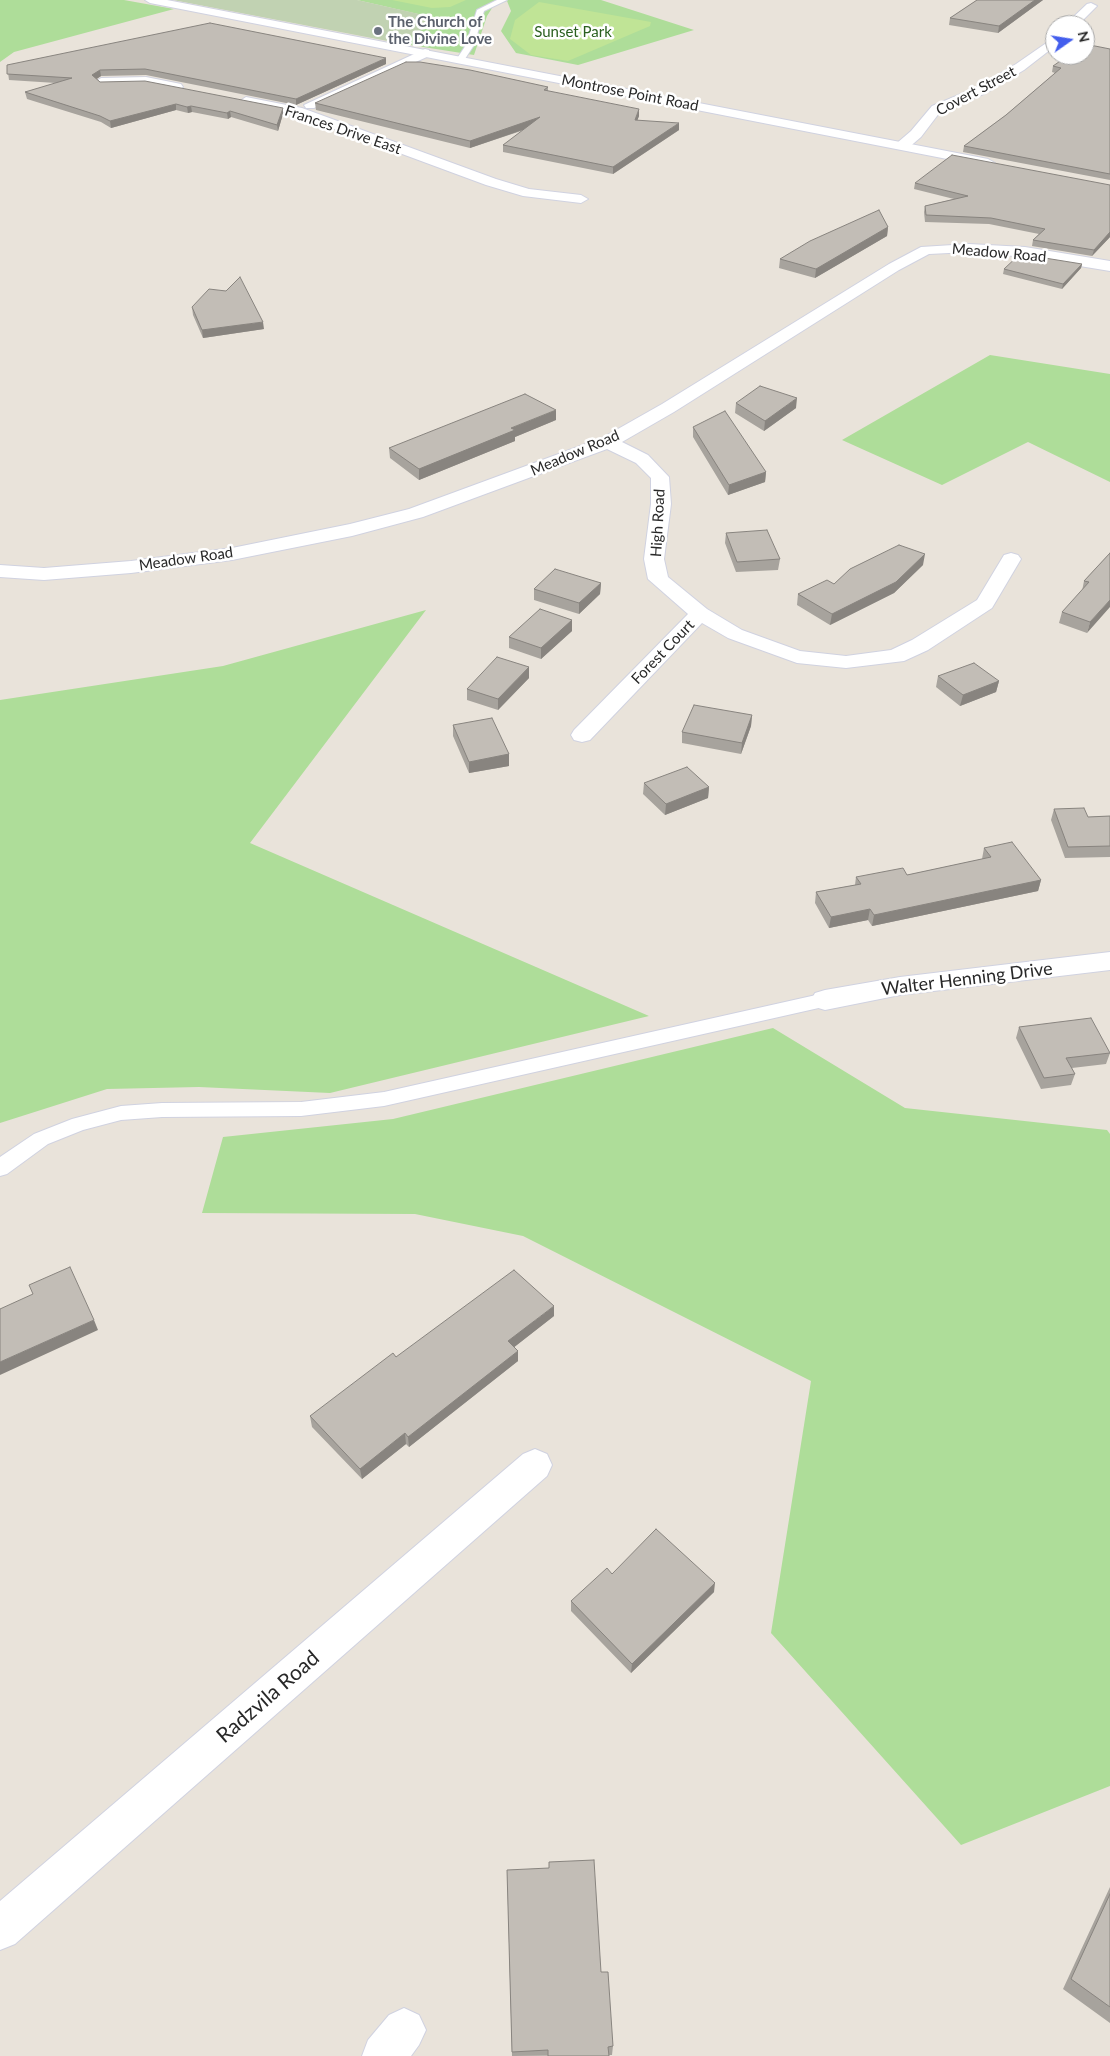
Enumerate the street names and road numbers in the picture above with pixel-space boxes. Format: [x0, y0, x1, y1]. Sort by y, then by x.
street label: Covert Street [933, 62, 1019, 120]
street label: Montrose Point Road [560, 71, 700, 115]
street label: Frances Drive East [282, 102, 404, 158]
street label: Meadow Road [951, 240, 1047, 266]
street label: Meadow Road [528, 426, 622, 480]
street label: High Road [647, 488, 669, 558]
street label: Meadow Road [138, 543, 234, 575]
street label: Forest Court [628, 616, 698, 688]
street label: Walter Henning Drive [880, 958, 1054, 1000]
street label: Radzvila Road [211, 1646, 325, 1748]

